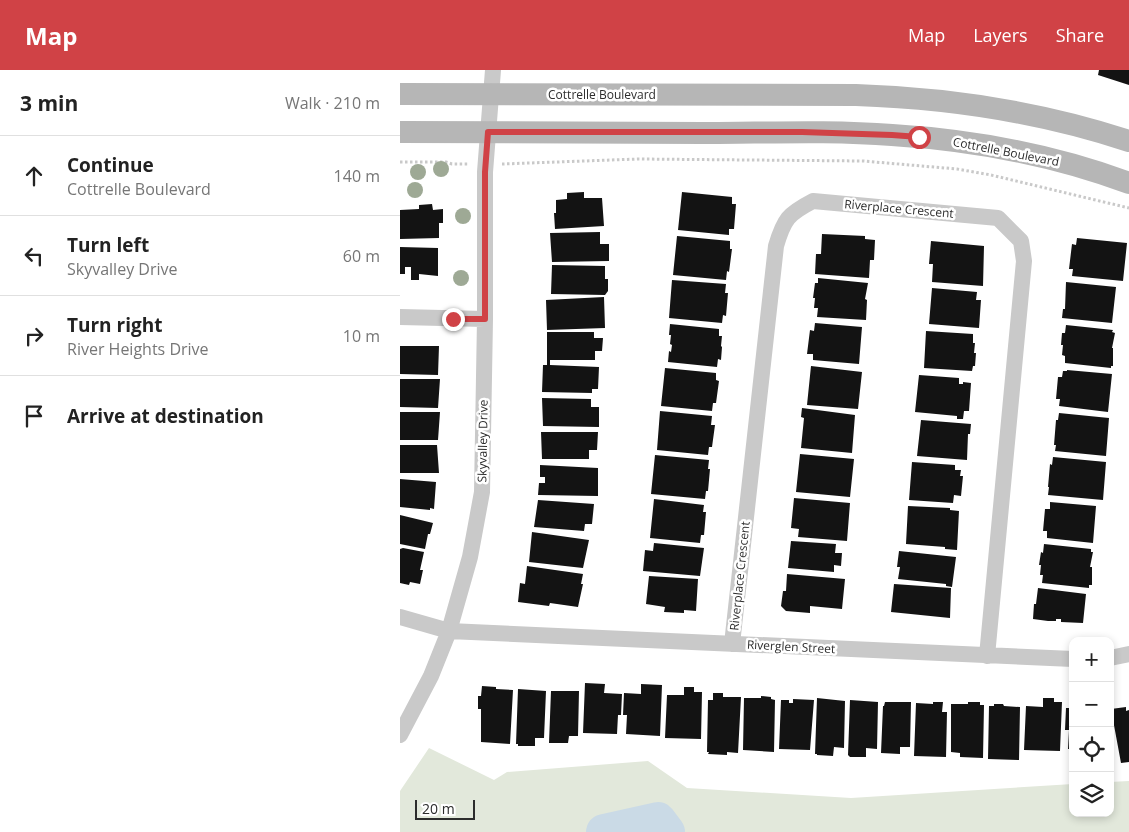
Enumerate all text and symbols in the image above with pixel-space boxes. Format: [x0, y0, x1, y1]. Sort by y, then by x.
text: Map [25, 19, 77, 52]
text: Map [908, 23, 945, 47]
text: Layers [973, 23, 1028, 47]
text: Share [1056, 23, 1104, 47]
street label: Cottrelle Boulevard [548, 86, 656, 103]
text: 3 min [20, 89, 78, 117]
text: Walk · 210 m [285, 92, 380, 114]
route start [908, 126, 931, 149]
street label: Cottrelle Boulevard [952, 133, 1061, 170]
text: Continue [67, 152, 154, 178]
icon: ahead [20, 162, 48, 190]
text: 140 m [334, 165, 380, 187]
text: Cottrelle Boulevard [67, 178, 211, 200]
street label: Riverplace Crescent [844, 195, 954, 222]
text: Turn left [67, 232, 149, 258]
icon: left [20, 242, 48, 270]
text: 60 m [343, 245, 380, 267]
text: Skyvalley Drive [67, 258, 177, 280]
route end [442, 308, 465, 331]
text: Turn right [67, 312, 162, 338]
icon: right [20, 322, 48, 350]
text: 10 m [343, 325, 380, 347]
text: River Heights Drive [67, 338, 209, 360]
street label: Skyvalley Drive [473, 399, 492, 483]
icon: arrive [20, 402, 48, 430]
text: Arrive at destination [67, 403, 264, 429]
street label: Riverplace Crescent [725, 520, 754, 631]
street label: Riverglen Street [746, 636, 836, 657]
map controls [1069, 637, 1114, 817]
button: + [1069, 637, 1114, 682]
button: − [1069, 682, 1114, 727]
button: locate [1069, 727, 1114, 772]
button: layers [1069, 772, 1114, 817]
scale bar [415, 797, 475, 820]
text: 20 m [422, 799, 455, 818]

